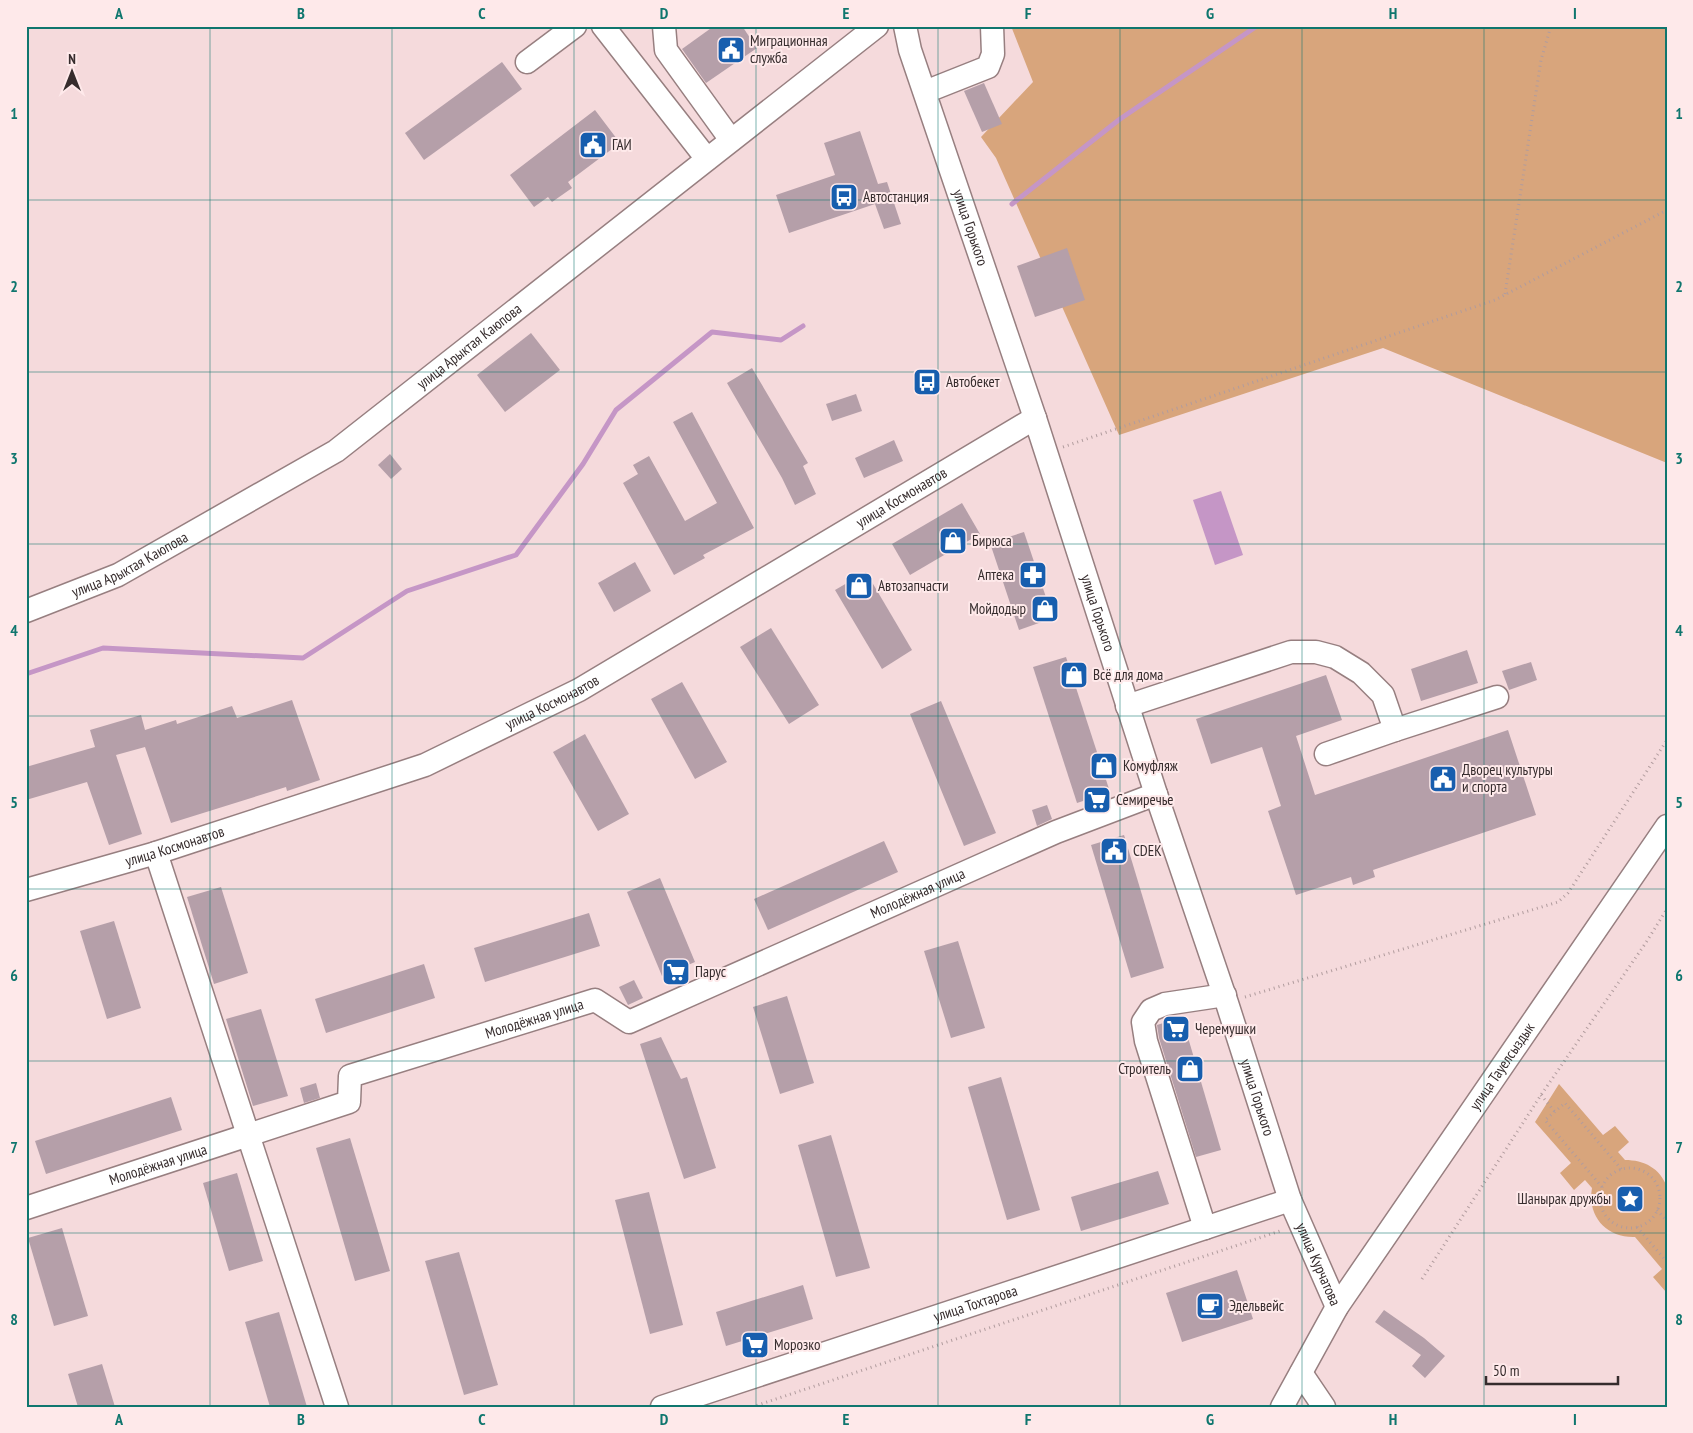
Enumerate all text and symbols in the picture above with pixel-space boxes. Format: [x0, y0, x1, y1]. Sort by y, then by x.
text: A [114, 3, 124, 23]
text: B [297, 3, 305, 23]
text: C [478, 3, 486, 23]
text: D [660, 3, 669, 23]
text: E [843, 3, 850, 23]
text: F [1025, 3, 1032, 23]
text: G [1206, 3, 1214, 23]
text: H [1389, 3, 1397, 23]
text: I [1573, 3, 1577, 23]
place label: Миграционная служба [750, 31, 828, 67]
public building icon: Миграционная служба [716, 35, 746, 65]
north arrow [48, 48, 98, 98]
text: N [68, 50, 76, 68]
text: 1 [10, 103, 18, 123]
text: 1 [1675, 103, 1683, 123]
public building icon: ГАИ [578, 130, 608, 160]
place label: ГАИ [612, 135, 632, 154]
bus stop icon: Автостанция [829, 182, 859, 212]
place label: Автостанция [863, 187, 929, 206]
street label: улица Горького [949, 187, 993, 268]
text: 2 [10, 276, 18, 296]
text: 2 [1675, 276, 1683, 296]
street label: улица Арыктая Каюпова [413, 299, 525, 393]
bus stop icon: Автобекет [912, 367, 942, 397]
place label: Автобекет [946, 372, 1000, 391]
text: 3 [10, 448, 18, 468]
text: 3 [1675, 448, 1683, 468]
street label: улица Космонавтов [852, 463, 950, 532]
shop icon: Бирюса [938, 526, 968, 556]
street label: улица Арыктая Каюпова [69, 527, 191, 601]
place label: Бирюса [972, 531, 1012, 550]
pharmacy icon: Аптека [1018, 560, 1048, 590]
place label: Аптека [978, 565, 1014, 584]
shop icon: Автозапчасти [844, 571, 874, 601]
street label: улица Горького [1077, 572, 1119, 654]
place label: Автозапчасти [878, 576, 948, 595]
shop icon: Мойдодыр [1030, 594, 1060, 624]
place label: Мойдодыр [969, 599, 1026, 618]
text: 4 [10, 620, 18, 640]
text: 4 [1675, 620, 1683, 640]
shop icon: Всё для дома [1059, 660, 1089, 690]
place label: Всё для дома [1093, 665, 1163, 684]
street label: улица Космонавтов [502, 670, 602, 733]
shop icon: Комуфляж [1089, 751, 1119, 781]
place label: Комуфляж [1123, 756, 1179, 775]
place label: Дворец культуры и спорта [1462, 760, 1553, 796]
public building icon: Дворец культуры и спорта [1428, 764, 1458, 794]
supermarket icon: Семиречье [1082, 785, 1112, 815]
place label: Семиречье [1116, 790, 1173, 809]
text: 5 [10, 792, 18, 812]
text: 5 [1675, 792, 1683, 812]
street label: улица Космонавтов [123, 821, 226, 870]
public building icon: CDEK [1099, 836, 1129, 866]
place label: CDEK [1133, 841, 1162, 860]
street label: Молодёжная улица [867, 864, 968, 922]
supermarket icon: Парус [661, 957, 691, 987]
place label: Парус [695, 962, 727, 981]
text: 6 [10, 965, 18, 985]
text: 6 [1675, 965, 1683, 985]
street label: Молодёжная улица [483, 994, 586, 1042]
supermarket icon: Черемушки [1161, 1014, 1191, 1044]
place label: Черемушки [1195, 1019, 1256, 1038]
street label: улица Тауелсыздык [1465, 1019, 1538, 1113]
shop icon: Строитель [1175, 1054, 1205, 1084]
street label: улица Горького [1236, 1056, 1279, 1138]
place label: Строитель [1118, 1059, 1171, 1078]
text: 7 [10, 1137, 18, 1157]
text: 7 [1675, 1137, 1683, 1157]
street label: Молодёжная улица [107, 1139, 209, 1189]
place icon: Шанырак дружбы [1615, 1184, 1645, 1214]
place label: Шанырак дружбы [1517, 1189, 1611, 1208]
street label: улица Курчатова [1292, 1220, 1345, 1309]
street label: улица Тохтарова [931, 1281, 1020, 1326]
cafe icon: Эдельвейс [1195, 1291, 1225, 1321]
place label: Эдельвейс [1229, 1296, 1285, 1315]
text: 8 [10, 1309, 18, 1329]
text: 8 [1675, 1309, 1683, 1329]
supermarket icon: Морозко [740, 1330, 770, 1360]
place label: Морозко [774, 1335, 820, 1354]
scale bar [1486, 1353, 1618, 1385]
text: 50 m [1493, 1361, 1519, 1380]
text: A [114, 1409, 124, 1429]
text: B [297, 1409, 305, 1429]
text: C [478, 1409, 486, 1429]
text: D [660, 1409, 669, 1429]
text: E [843, 1409, 850, 1429]
text: F [1025, 1409, 1032, 1429]
text: G [1206, 1409, 1214, 1429]
text: H [1389, 1409, 1397, 1429]
text: I [1573, 1409, 1577, 1429]

